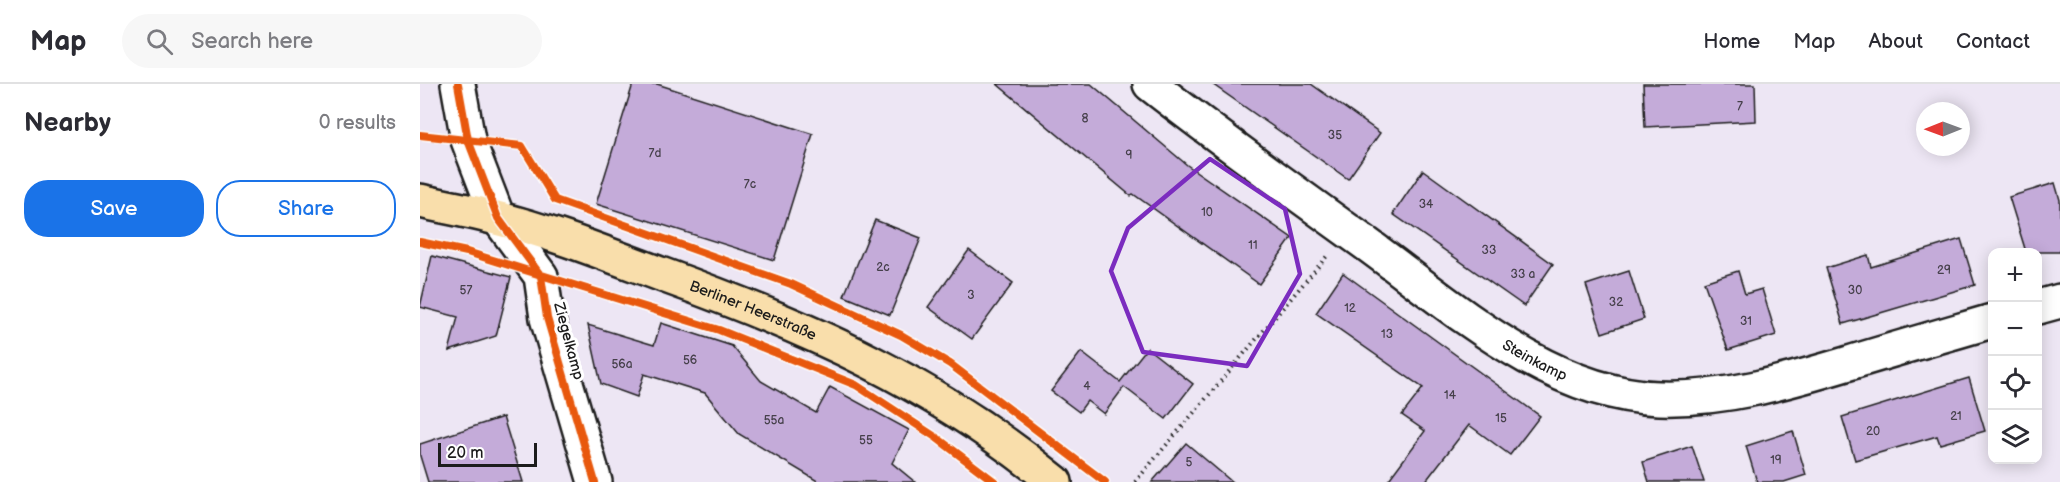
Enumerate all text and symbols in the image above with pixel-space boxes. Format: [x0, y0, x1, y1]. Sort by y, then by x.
search box [122, 14, 542, 68]
text: Map [30, 25, 86, 58]
icon: search [143, 25, 176, 58]
text: Search here [191, 28, 313, 55]
text: Home [1703, 29, 1760, 54]
text: Map [1793, 29, 1835, 54]
text: About [1868, 29, 1923, 54]
text: Contact [1956, 29, 2030, 54]
house number: 7 [1737, 99, 1743, 114]
north arrow [1916, 102, 1970, 156]
text: Nearby [24, 108, 111, 139]
text: 0 results [319, 111, 396, 135]
house number: 8 [1082, 111, 1089, 126]
house number: 35 [1328, 128, 1342, 143]
house number: 7d [649, 146, 662, 161]
house number: 9 [1126, 148, 1133, 163]
house number: 7c [744, 177, 756, 192]
button: Save [24, 180, 204, 237]
button: Share [216, 180, 396, 237]
house number: 34 [1419, 197, 1434, 212]
house number: 10 [1201, 205, 1213, 220]
house number: 11 [1248, 238, 1258, 253]
house number: 33 [1482, 243, 1496, 258]
map controls [1988, 248, 2042, 464]
button: + [1988, 248, 2042, 302]
house number: 2c [876, 260, 890, 275]
house number: 29 [1937, 263, 1951, 278]
house number: 33 a [1511, 267, 1536, 282]
street label: Berliner Heerstraße [687, 277, 819, 345]
house number: 57 [460, 283, 472, 298]
house number: 30 [1848, 283, 1862, 298]
house number: 3 [967, 288, 975, 303]
house number: 32 [1609, 295, 1623, 310]
street label: Ziegelkamp [549, 299, 588, 382]
house number: 12 [1344, 301, 1356, 316]
button: − [1988, 302, 2042, 356]
house number: 31 [1740, 314, 1752, 329]
house number: 13 [1381, 327, 1393, 342]
street label: Steinkamp [1499, 335, 1570, 385]
house number: 56 [683, 353, 697, 368]
button: locate [1988, 356, 2042, 410]
house number: 56a [611, 357, 633, 372]
house number: 4 [1083, 379, 1091, 394]
house number: 14 [1444, 388, 1457, 403]
house number: 21 [1950, 409, 1962, 424]
button: layers [1988, 410, 2042, 464]
house number: 15 [1495, 411, 1507, 426]
house number: 55a [764, 413, 784, 428]
house number: 20 [1866, 424, 1880, 439]
house number: 55 [859, 433, 873, 448]
scale bar [438, 440, 537, 468]
text: 20 m [447, 444, 483, 463]
house number: 19 [1770, 453, 1782, 468]
house number: 5 [1186, 455, 1193, 470]

